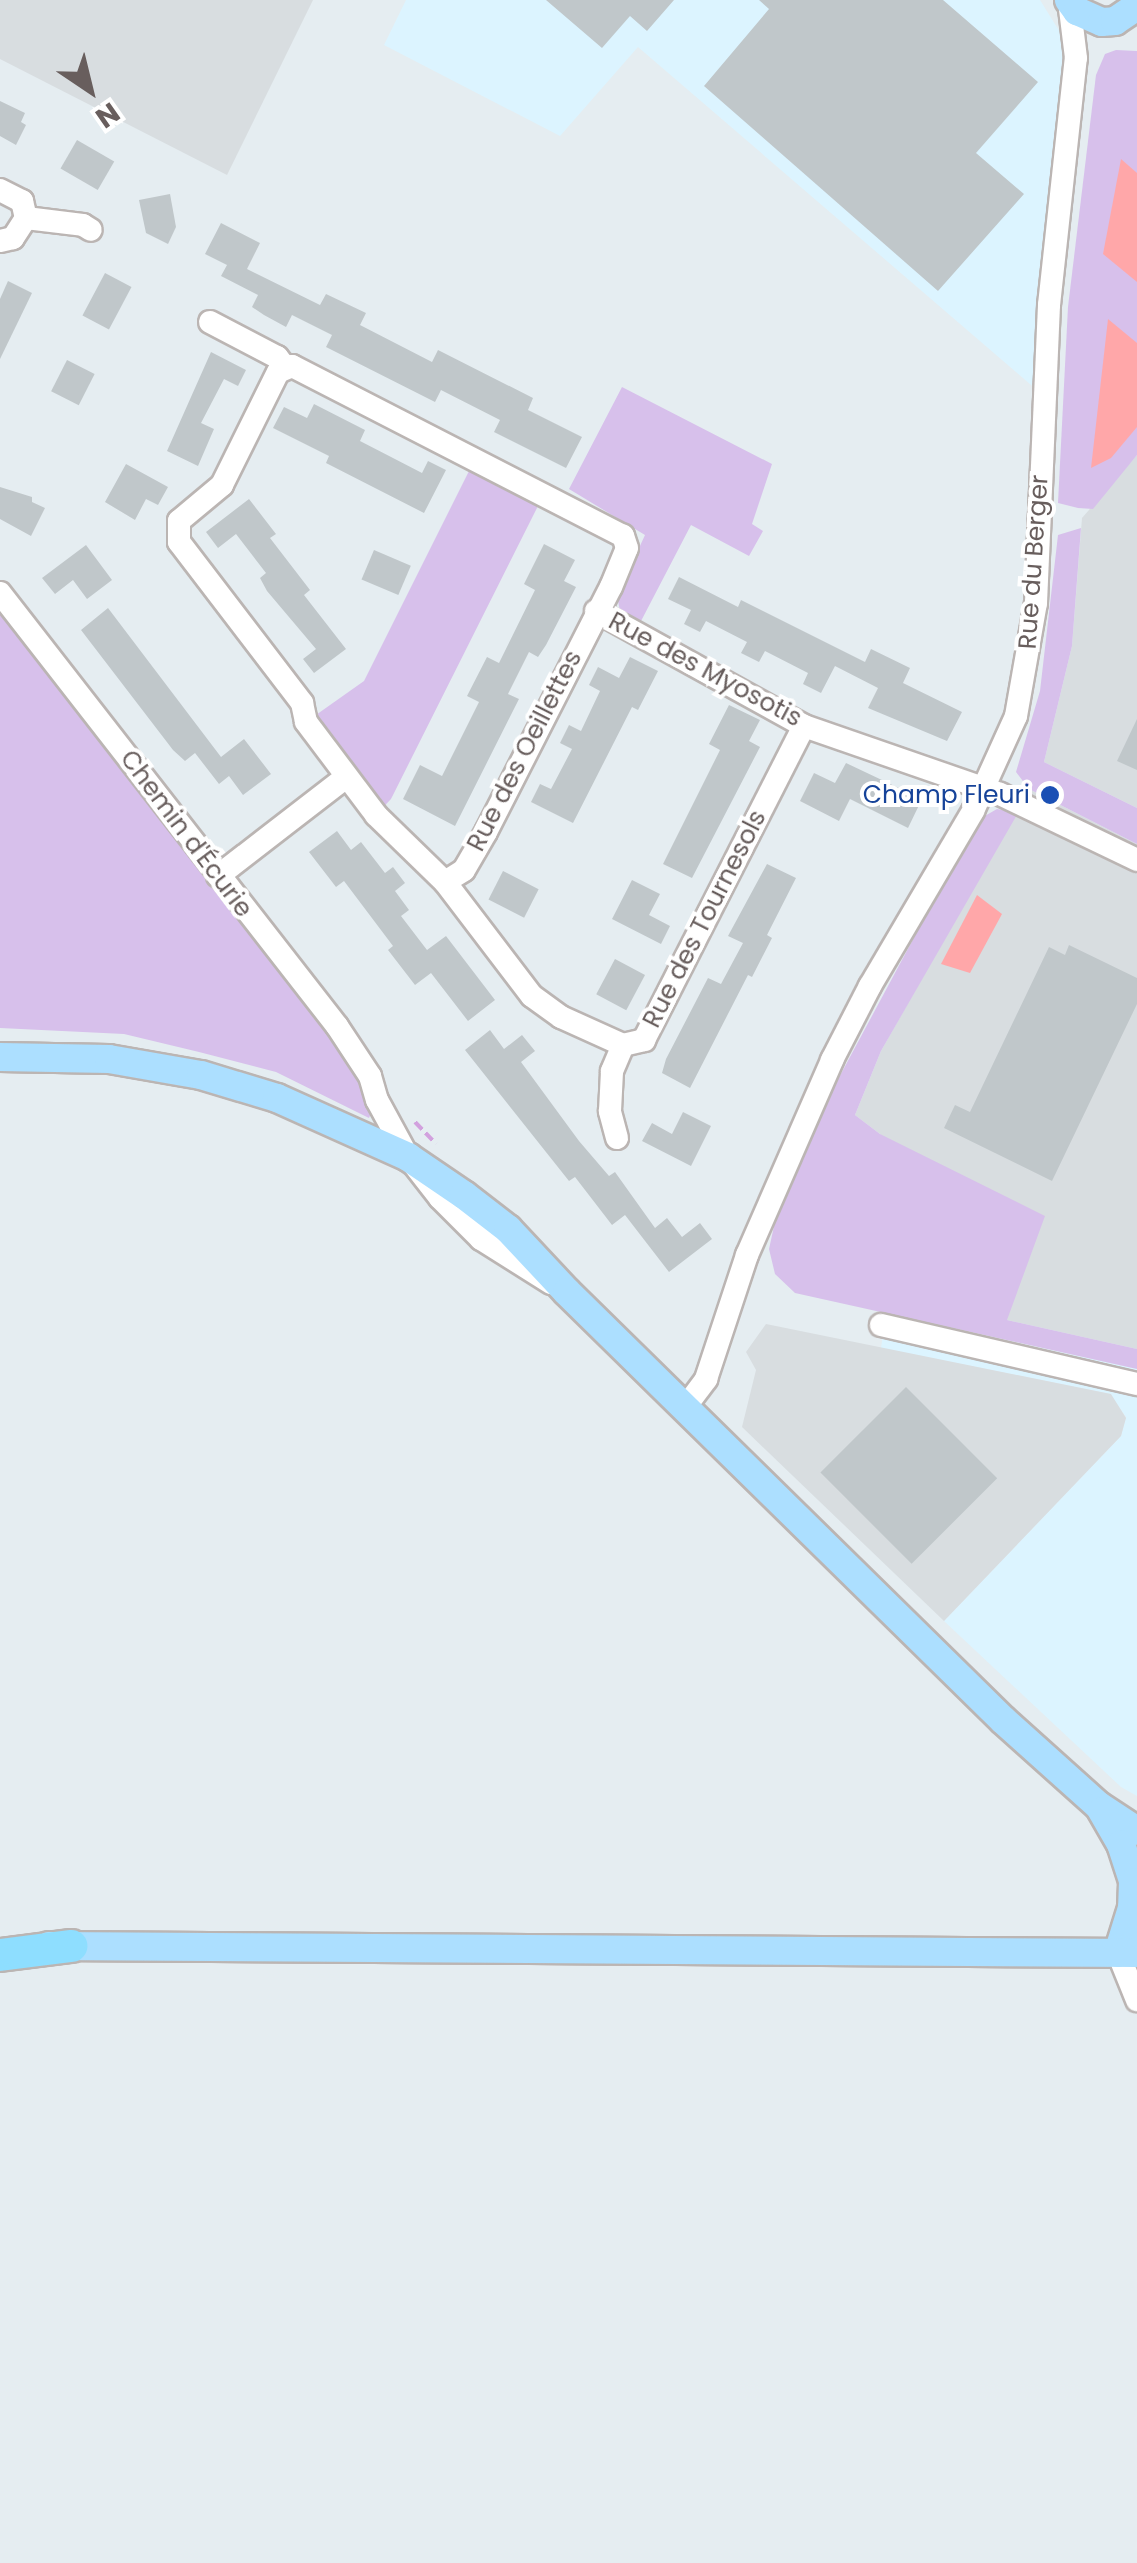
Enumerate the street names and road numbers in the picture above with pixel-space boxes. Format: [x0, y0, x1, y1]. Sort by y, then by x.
street label: Rue du Berger [1013, 474, 1055, 650]
street label: Rue des Myosotis [603, 606, 807, 734]
street label: Rue des Oeillettes [461, 646, 589, 856]
street label: Chemin d'Écurie [113, 745, 259, 923]
street label: Rue des Tournesols [637, 805, 773, 1033]

